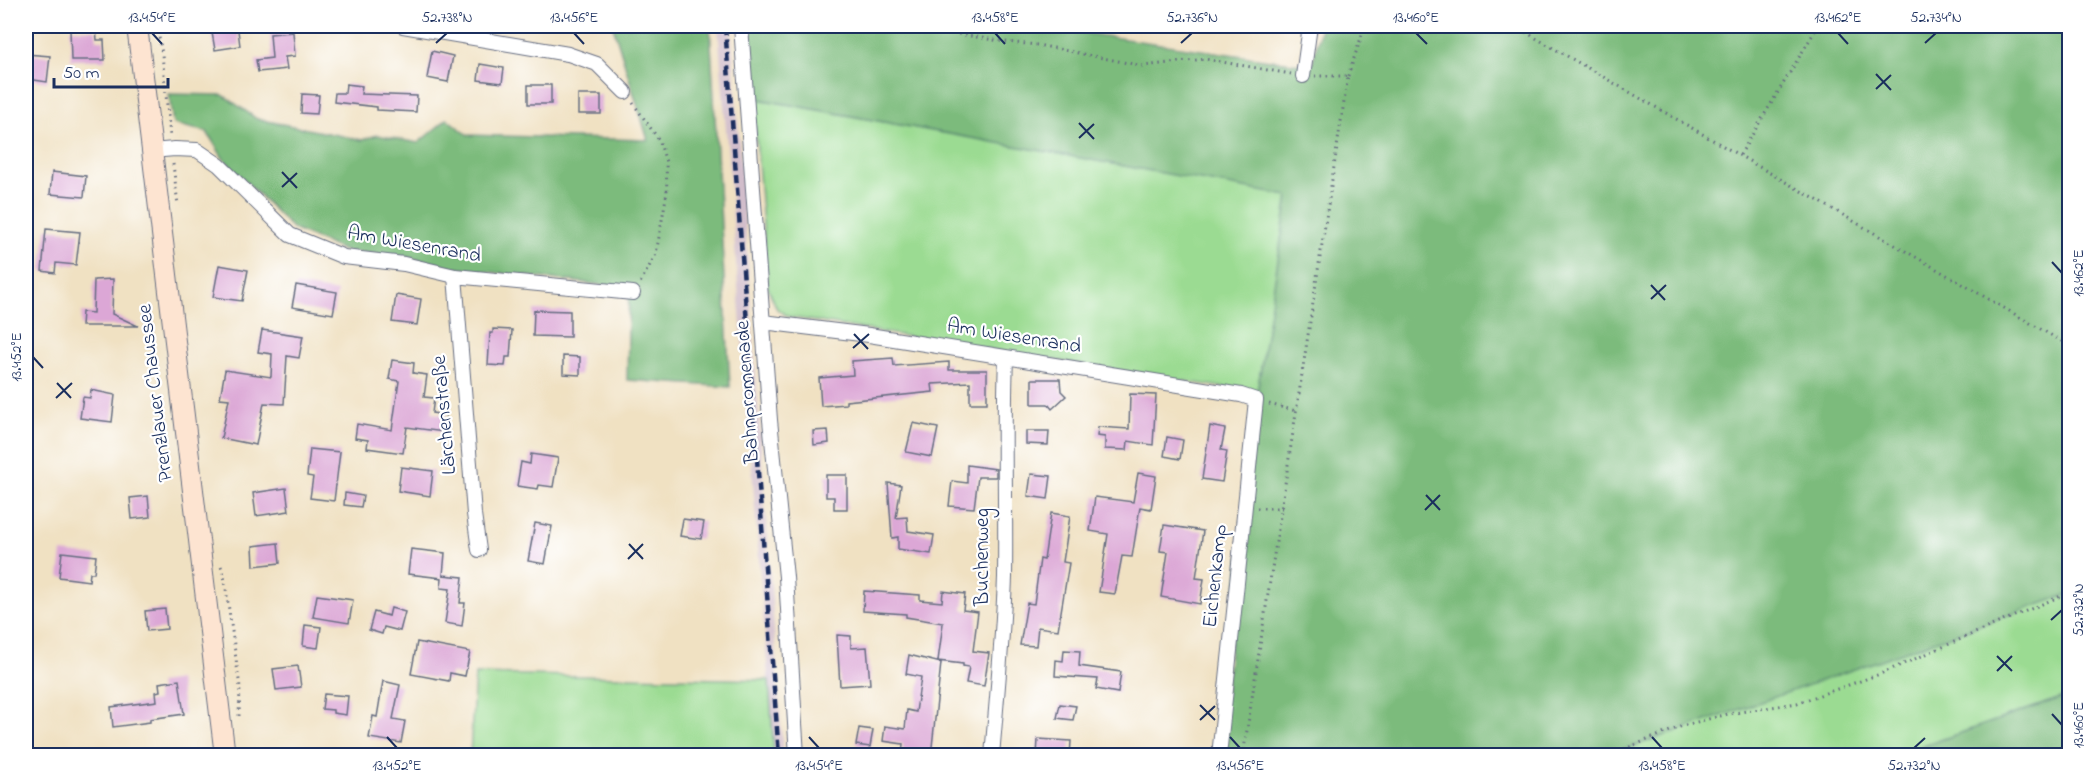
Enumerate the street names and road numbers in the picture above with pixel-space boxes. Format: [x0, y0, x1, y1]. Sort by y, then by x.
street label: Am Wiesenrand [345, 218, 483, 272]
street label: Prenzlauer Chaussee [130, 302, 182, 484]
street label: Am Wiesenrand [945, 312, 1083, 362]
street label: Bahnpromenade [728, 319, 768, 466]
street label: Lärchenstraße [425, 353, 465, 476]
street label: Buchenweg [968, 508, 1000, 607]
street label: Eichenkamp [1196, 523, 1236, 629]

